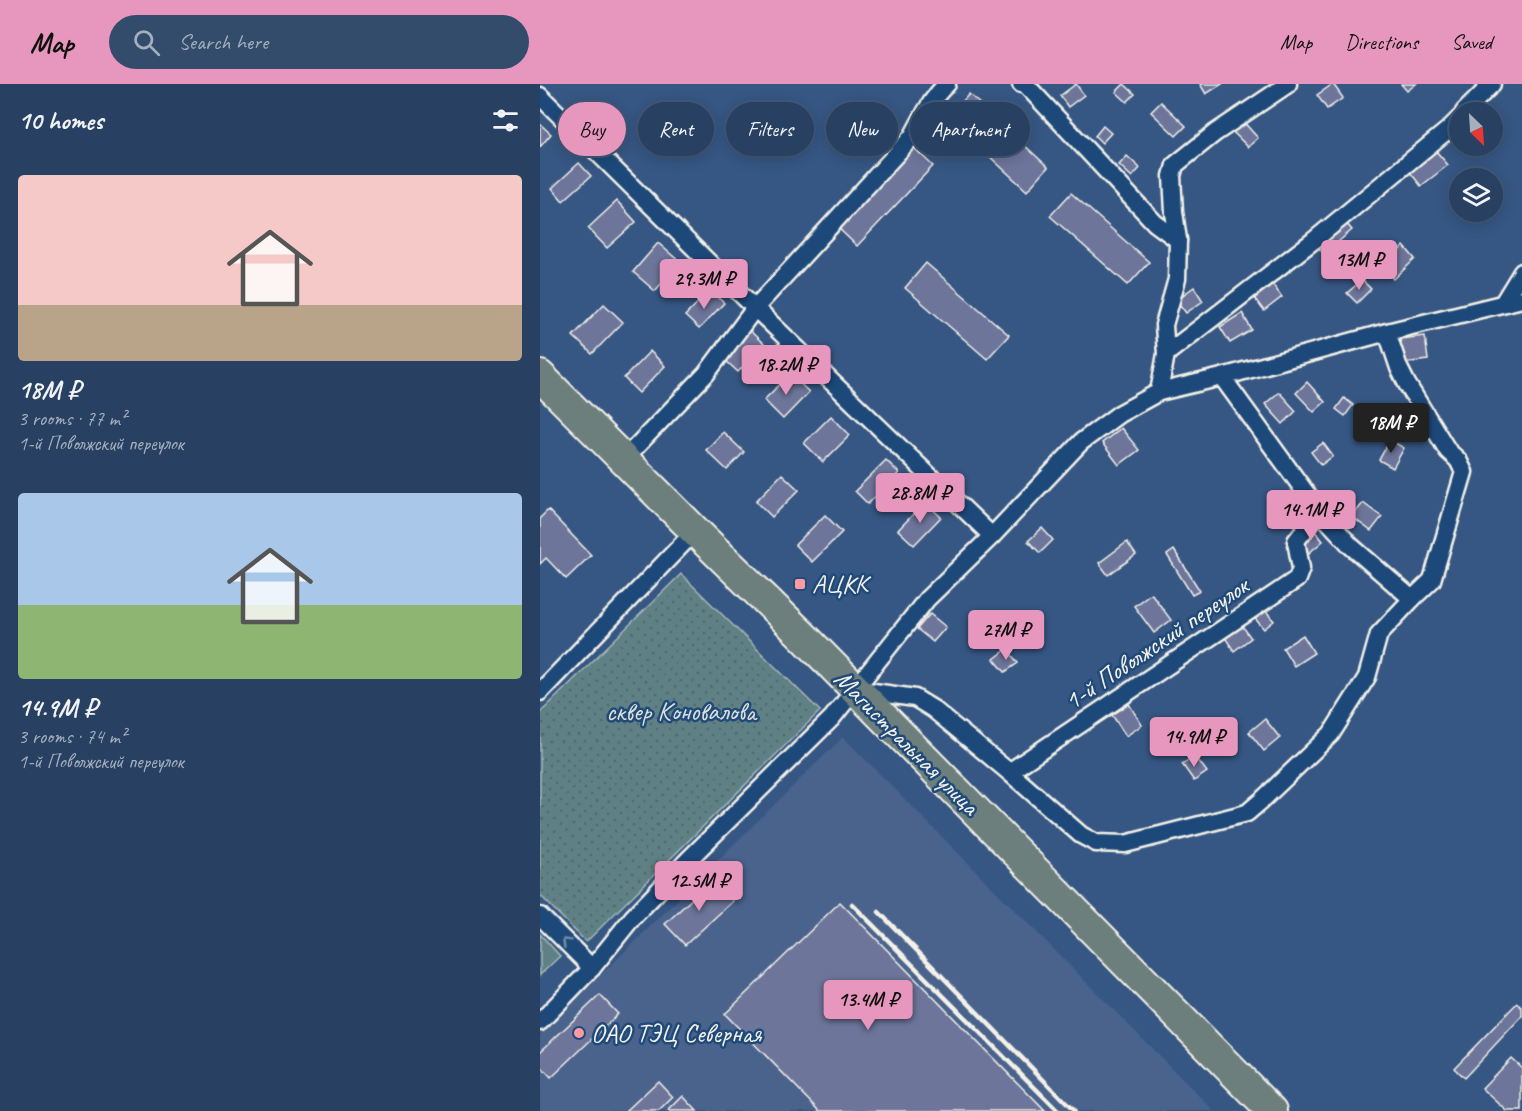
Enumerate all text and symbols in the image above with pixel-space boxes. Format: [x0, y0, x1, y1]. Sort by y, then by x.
search box [109, 15, 529, 69]
text: Map [30, 25, 73, 60]
icon: search [130, 26, 163, 59]
text: Search here [178, 28, 268, 56]
text: Map [1280, 29, 1312, 55]
text: Directions [1345, 29, 1418, 55]
text: Saved [1451, 29, 1492, 55]
chip: Buy [558, 102, 626, 156]
chip: Rent [638, 102, 714, 156]
chip: Filters [726, 102, 814, 156]
chip: New [826, 102, 898, 156]
chip: Apartment [910, 102, 1030, 156]
north arrow [1449, 102, 1503, 156]
map controls [1449, 102, 1503, 222]
text: 10 homes [18, 104, 103, 137]
icon: filters [489, 104, 522, 137]
button: layers [1449, 168, 1503, 222]
icon: home [216, 214, 324, 322]
pin: 13M ₽ [1317, 240, 1401, 291]
text: 13M ₽ [1335, 247, 1383, 272]
pin: 29.3M ₽ [649, 259, 759, 310]
text: 29.3M ₽ [674, 266, 734, 291]
pin: 18.2M ₽ [731, 345, 841, 396]
text: 18.2M ₽ [756, 352, 816, 377]
text: 18M ₽ [18, 373, 80, 406]
pin: 18M ₽ [1349, 403, 1433, 454]
text: 3 rooms · 77 m² [18, 406, 126, 431]
text: 18M ₽ [1367, 410, 1415, 435]
text: 1-й Поволжский переулок [18, 431, 184, 456]
pin: 28.8M ₽ [865, 473, 975, 524]
text: 28.8M ₽ [890, 480, 950, 505]
pin: 14.1M ₽ [1256, 490, 1366, 541]
text: 14.1M ₽ [1281, 497, 1341, 522]
icon: home [216, 532, 324, 640]
place label: АЦКК [812, 568, 872, 601]
street label: 1-й Поволжский переулок [1058, 568, 1257, 717]
marker: АЦКК [793, 577, 807, 591]
pin: 27M ₽ [964, 610, 1048, 661]
text: 27M ₽ [982, 617, 1030, 642]
street label: Магистральная улица [827, 663, 987, 823]
text: 14.9M ₽ [18, 691, 97, 724]
park label: сквер Коновалова [606, 695, 758, 728]
pin: 14.9M ₽ [1139, 717, 1249, 768]
text: 3 rooms · 74 m² [18, 724, 126, 749]
text: 14.9M ₽ [1164, 724, 1224, 749]
text: 1-й Поволжский переулок [18, 749, 184, 774]
pin: 12.5M ₽ [644, 861, 754, 912]
text: 12.5M ₽ [669, 868, 729, 893]
one-way arrow [563, 939, 574, 950]
pin: 13.4M ₽ [813, 980, 923, 1031]
text: 13.4M ₽ [838, 987, 898, 1012]
place label: ОАО ТЭЦ Северная [591, 1017, 763, 1050]
marker: ОАО ТЭЦ Северная [572, 1026, 586, 1040]

